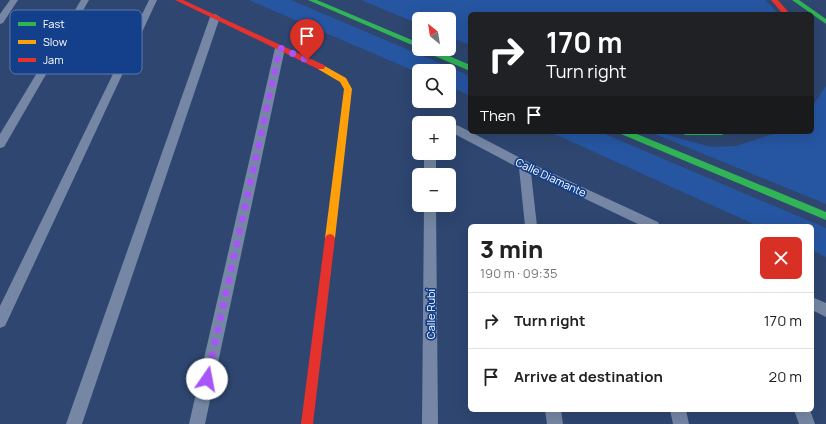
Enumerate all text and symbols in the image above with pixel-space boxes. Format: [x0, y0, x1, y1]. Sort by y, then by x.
legend [10, 10, 142, 74]
north arrow [412, 12, 456, 56]
map controls [412, 12, 456, 212]
text: Fast [43, 16, 65, 31]
pin [290, 19, 324, 60]
text: 170 m [546, 23, 622, 61]
icon: arrive [296, 25, 318, 47]
icon: right [480, 28, 532, 80]
text: Slow [43, 34, 68, 49]
text: Jam [43, 52, 64, 67]
text: Turn right [546, 59, 627, 83]
button: search [412, 64, 456, 108]
icon: arrive [523, 104, 545, 126]
text: Then [480, 105, 515, 126]
button: + [412, 116, 456, 160]
street label: Calle Diamante [513, 154, 589, 200]
button: − [412, 168, 456, 212]
text: 3 min [480, 232, 543, 265]
button: close [760, 237, 802, 279]
text: 190 m · 09:35 [480, 264, 557, 282]
street label: Calle Rubí [423, 288, 438, 339]
icon: right [480, 310, 502, 332]
text: Turn right [514, 310, 585, 331]
text: 170 m [764, 310, 802, 331]
position arrow [186, 358, 228, 400]
icon: arrive [480, 366, 502, 388]
text: Arrive at destination [514, 366, 663, 387]
text: 20 m [769, 366, 802, 387]

